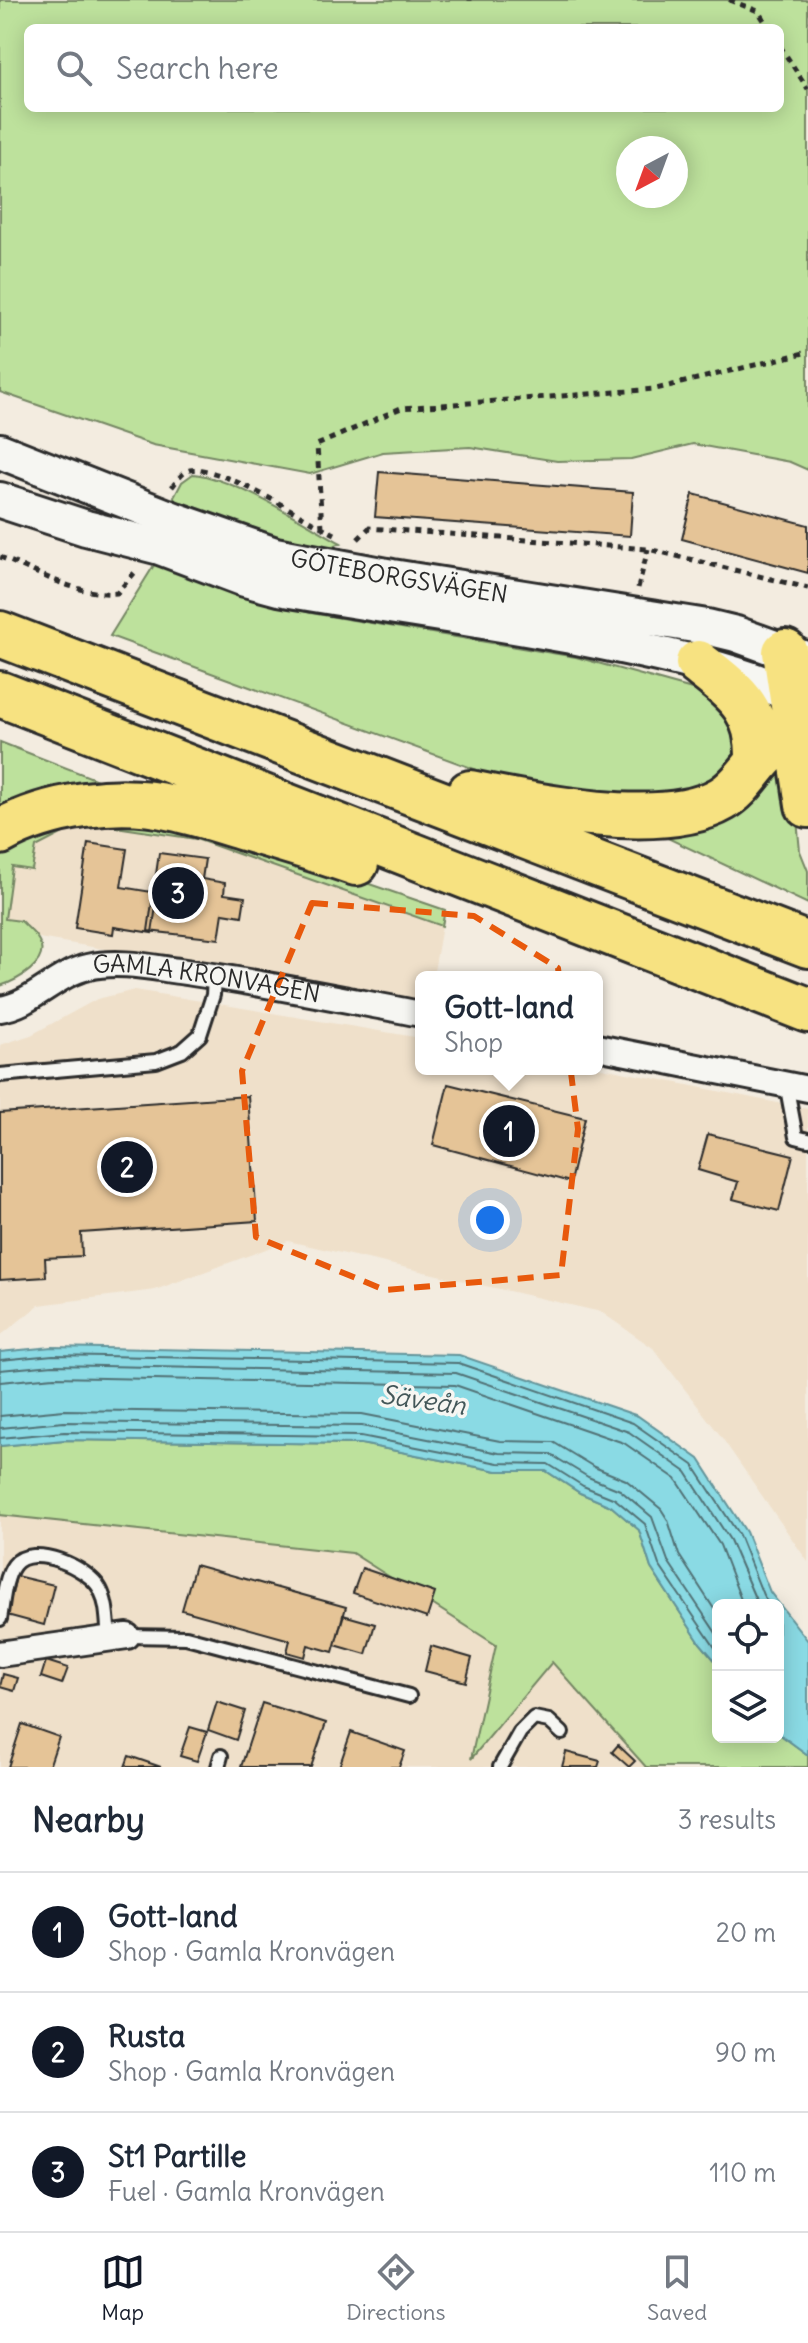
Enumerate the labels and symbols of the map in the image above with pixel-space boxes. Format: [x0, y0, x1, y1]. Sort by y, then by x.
north arrow [616, 136, 688, 208]
street label: GÖTEBORGSVÄGEN [288, 542, 510, 609]
pin: 3 [152, 863, 204, 923]
street label: GAMLA KRONVÄGEN [91, 948, 323, 1008]
pin: 1 [483, 1101, 535, 1161]
pin: 2 [101, 1137, 153, 1197]
your location [470, 1200, 510, 1240]
water label: Säveån [378, 1377, 469, 1422]

